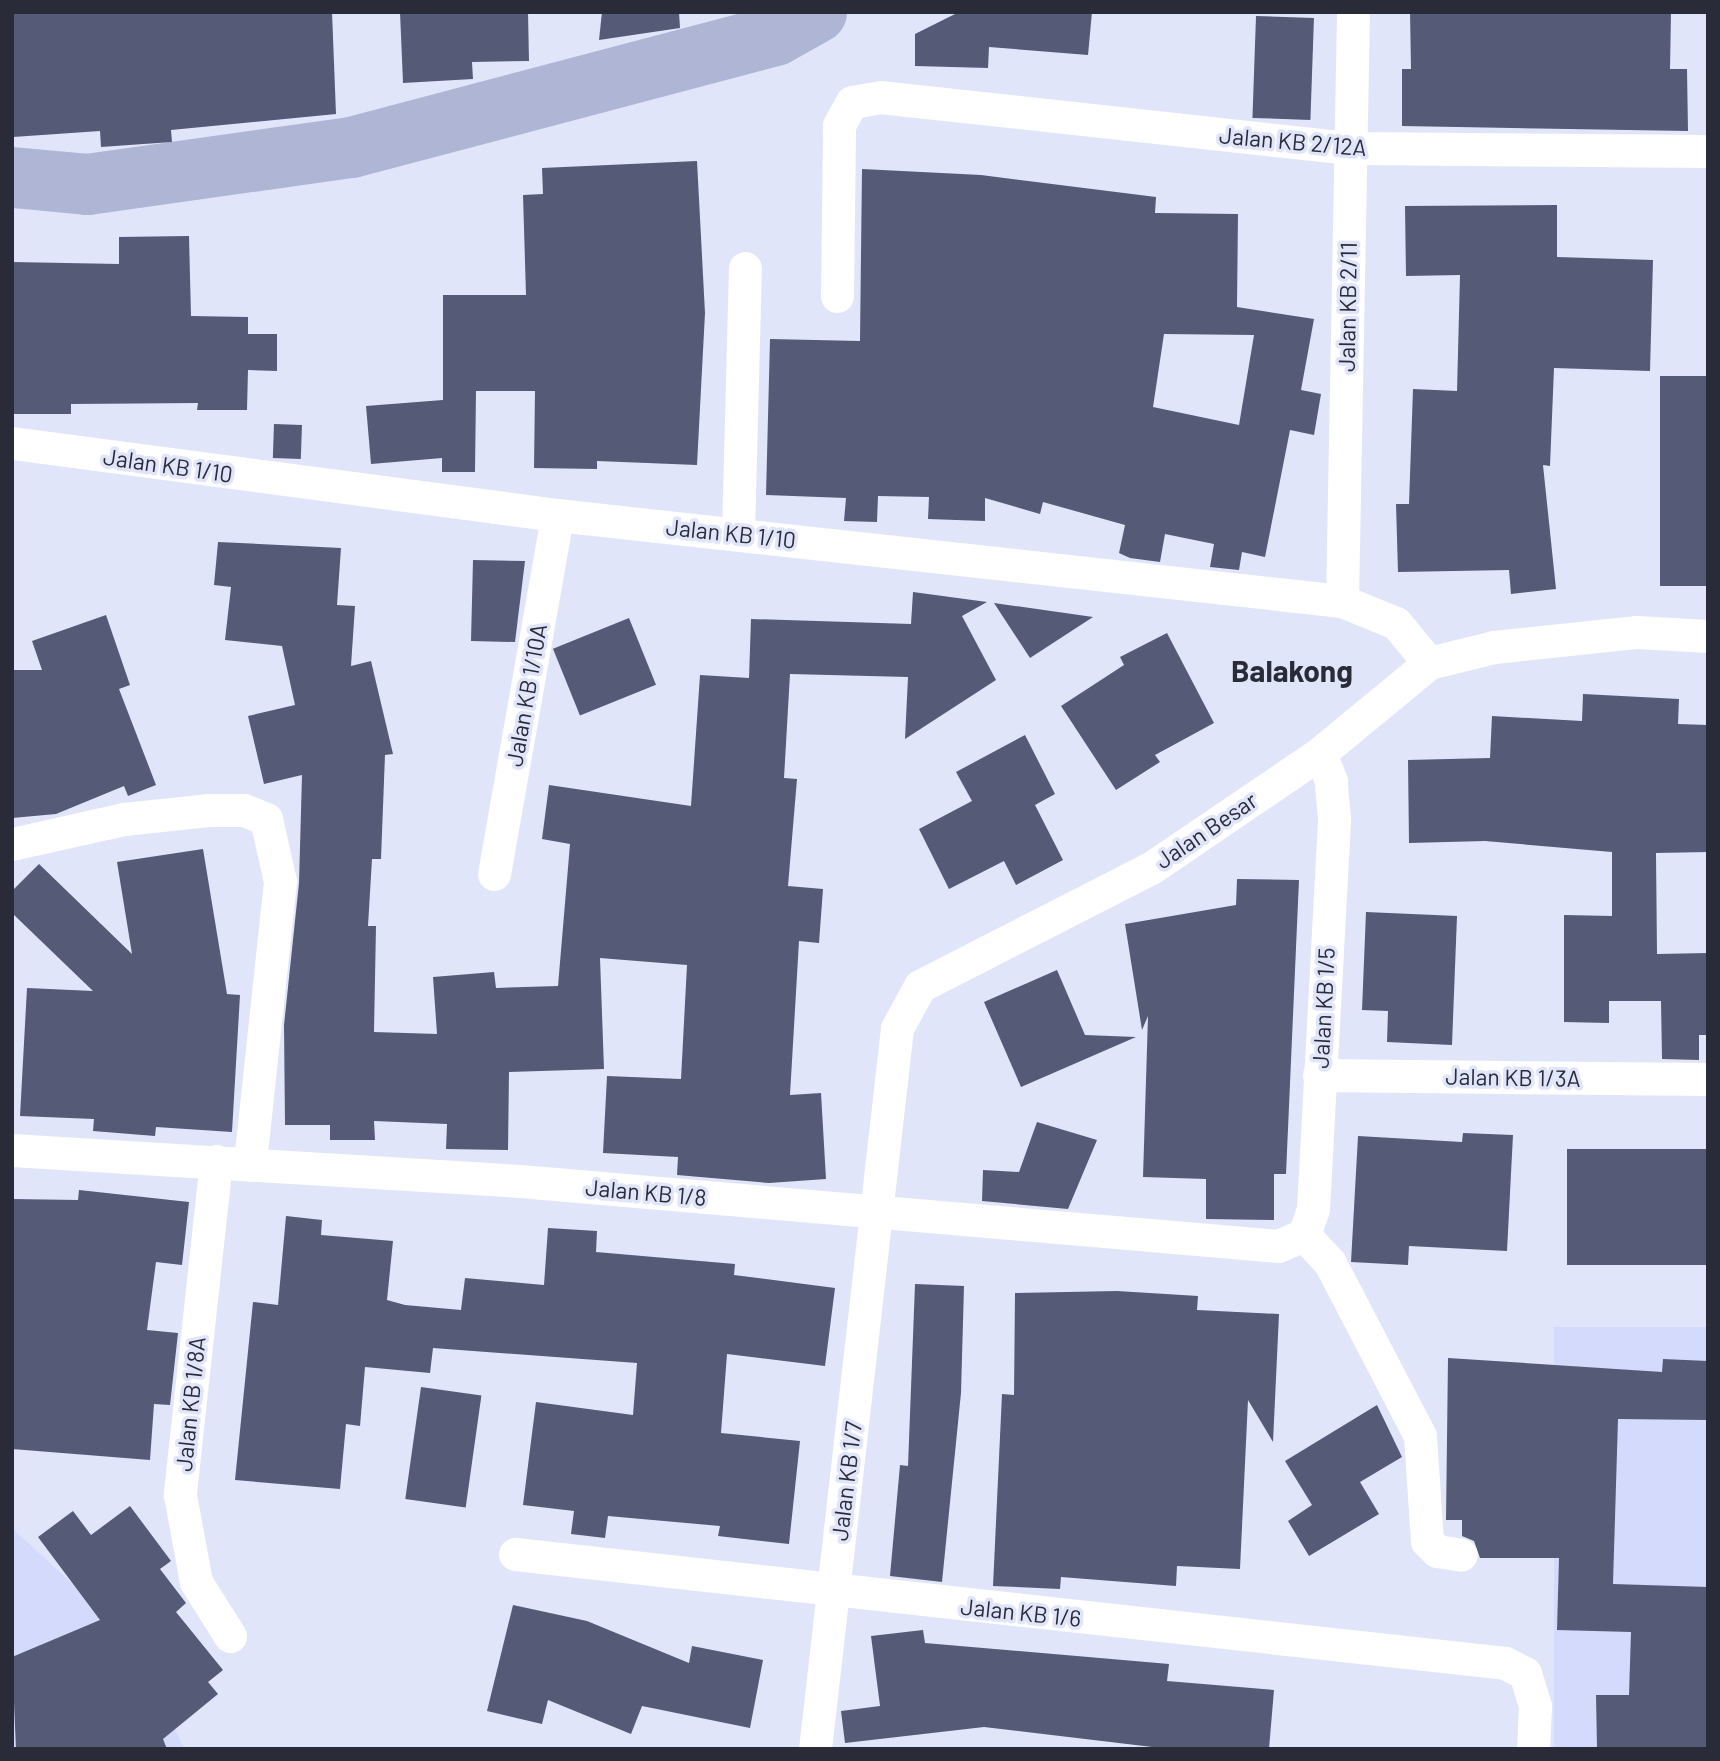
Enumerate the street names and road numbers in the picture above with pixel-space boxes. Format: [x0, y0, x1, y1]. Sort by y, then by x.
street label: Jalan KB 2/12A [1218, 121, 1368, 161]
street label: Jalan KB 2/11 [1332, 242, 1362, 372]
street label: Jalan KB 1/10 [101, 442, 235, 488]
street label: Jalan KB 1/10 [665, 512, 797, 554]
street label: Jalan KB 1/10A [500, 622, 552, 768]
street label: Jalan Besar [1150, 786, 1262, 874]
street label: Jalan KB 1/5 [1306, 947, 1340, 1069]
street label: Jalan KB 1/3A [1445, 1062, 1581, 1092]
street label: Jalan KB 1/8 [584, 1173, 708, 1211]
street label: Jalan KB 1/8A [169, 1335, 211, 1473]
street label: Jalan KB 1/7 [825, 1420, 867, 1542]
street label: Jalan KB 1/6 [959, 1592, 1083, 1632]

